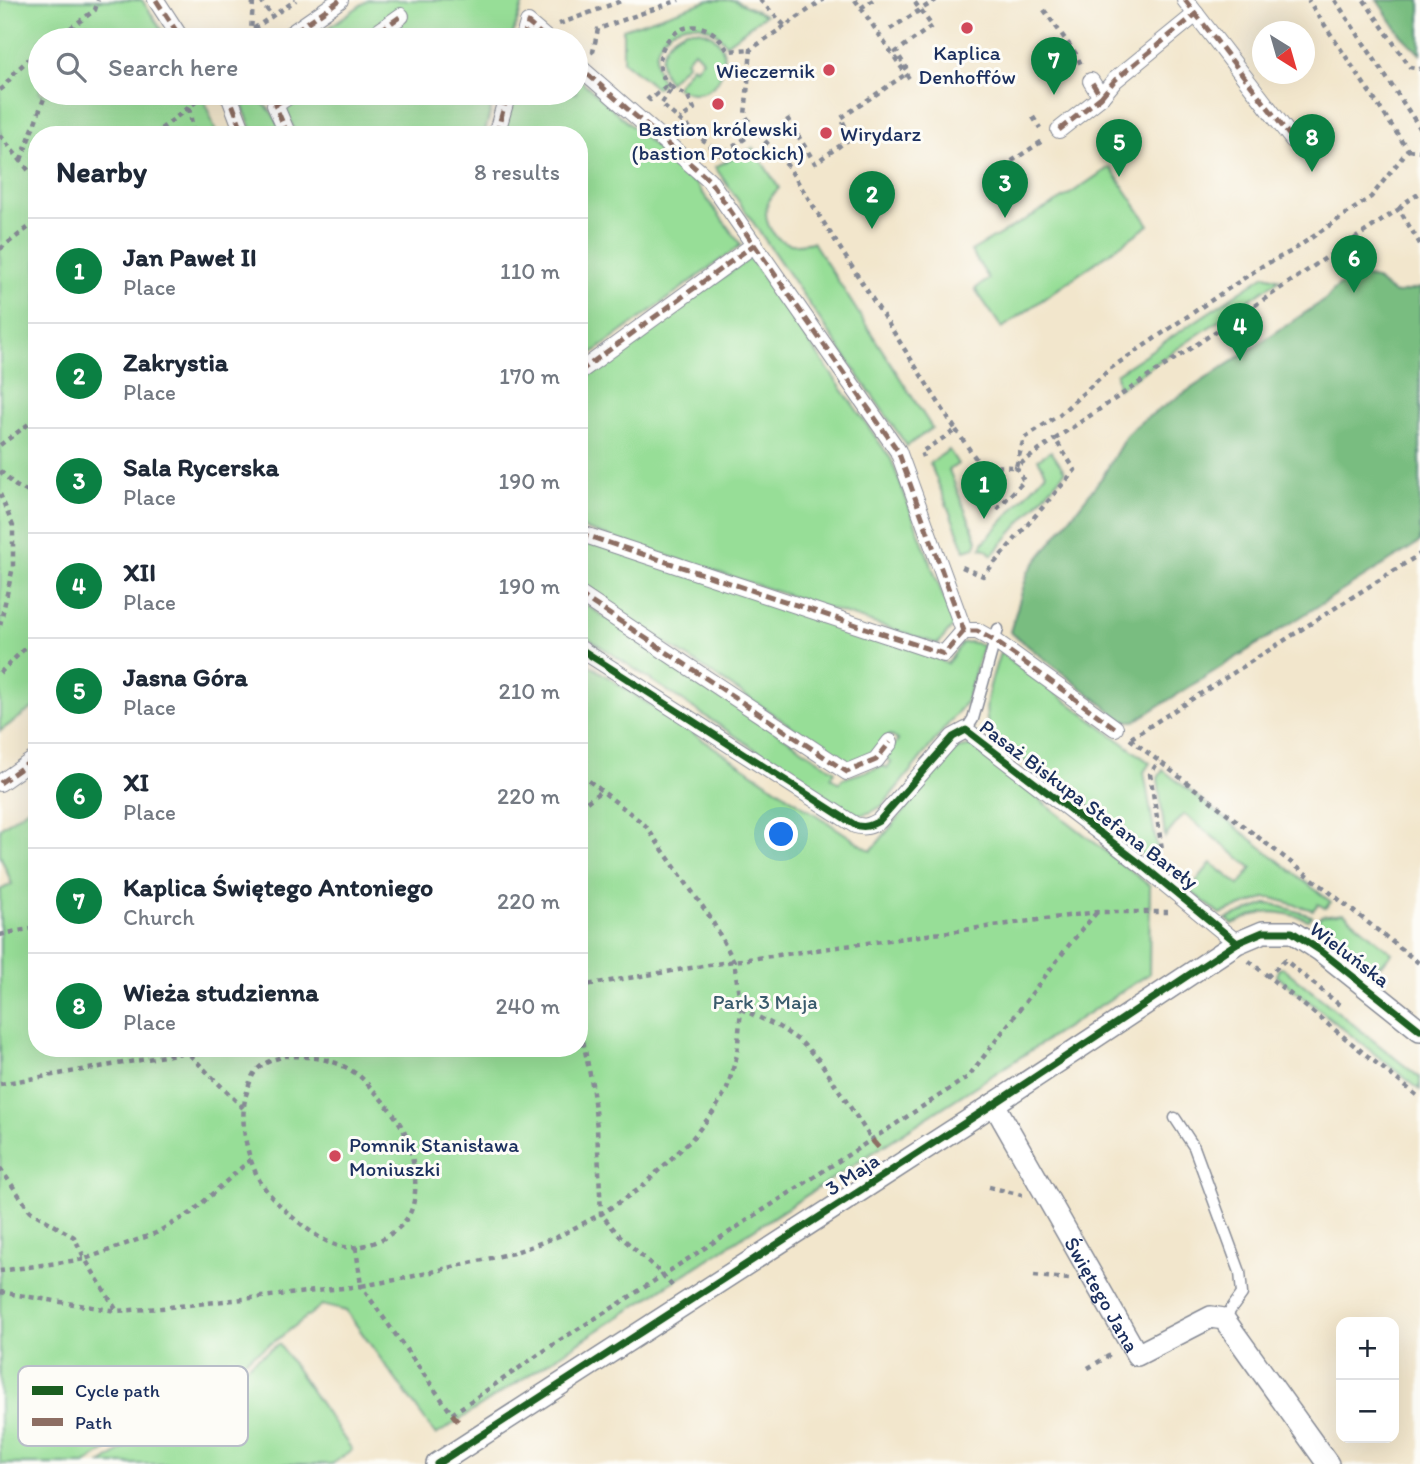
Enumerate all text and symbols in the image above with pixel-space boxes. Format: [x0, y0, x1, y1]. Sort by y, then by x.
marker: Kaplica Denhoffów [959, 20, 975, 36]
north arrow [1252, 21, 1315, 84]
search box [28, 28, 588, 105]
pin: 7 [1031, 37, 1077, 95]
place label: Kaplica Denhoffów [918, 40, 1016, 89]
icon: search [52, 48, 90, 86]
text: Search here [108, 51, 238, 83]
place label: Wieczernik [716, 58, 815, 83]
marker: Wieczernik [821, 62, 837, 78]
marker: Bastion królewski (bastion Potockich) [710, 96, 726, 112]
pin: 8 [1289, 114, 1335, 172]
place label: Bastion królewski (bastion Potockich) [632, 116, 804, 165]
pin: 5 [1096, 119, 1142, 177]
place label: Wirydarz [840, 121, 922, 146]
marker: Wirydarz [818, 125, 834, 141]
text: Nearby [56, 153, 147, 190]
text: 8 results [474, 158, 560, 186]
pin: 3 [982, 160, 1028, 218]
pin: 2 [849, 171, 895, 229]
pin: 6 [1331, 235, 1377, 293]
text: Jan Paweł II [123, 241, 257, 273]
text: 1 [74, 257, 84, 285]
text: 110 m [500, 257, 560, 285]
text: Place [123, 273, 176, 301]
pin: 4 [1217, 303, 1263, 361]
text: Zakrystia [123, 346, 228, 378]
text: 2 [73, 362, 85, 390]
text: 170 m [499, 362, 560, 390]
text: Place [123, 378, 176, 406]
text: Sala Rycerska [123, 451, 279, 483]
pin: 1 [961, 461, 1007, 519]
text: 3 [73, 467, 85, 495]
text: 190 m [499, 467, 560, 495]
text: Place [123, 483, 176, 511]
text: XII [123, 556, 156, 588]
text: 4 [72, 572, 86, 600]
text: 190 m [499, 572, 560, 600]
text: Place [123, 588, 176, 616]
text: Jasna Góra [123, 661, 248, 693]
text: 5 [73, 677, 85, 705]
text: 210 m [499, 677, 560, 705]
text: Place [123, 693, 176, 721]
street label: Pasaż Biskupa Stefana Bareły [975, 714, 1203, 894]
text: XI [123, 766, 149, 798]
text: 6 [73, 782, 85, 810]
text: 220 m [497, 782, 560, 810]
text: Place [123, 798, 176, 826]
your location [764, 817, 798, 851]
text: Kaplica Świętego Antoniego [123, 871, 433, 903]
text: 7 [73, 887, 85, 915]
text: 220 m [497, 887, 560, 915]
text: Church [123, 903, 195, 931]
street label: Wieluńska [1305, 916, 1395, 992]
text: Wieża studzienna [123, 976, 319, 1008]
park label: Park 3 Maja [712, 989, 818, 1014]
text: 8 [73, 992, 85, 1020]
text: 240 m [495, 992, 560, 1020]
text: Place [123, 1008, 176, 1036]
place label: Pomnik Stanisława Moniuszki [349, 1132, 519, 1181]
street label: 3 Maja [820, 1147, 884, 1201]
marker: Pomnik Stanisława Moniuszki [327, 1148, 343, 1164]
street label: Świętego Jana [1060, 1232, 1145, 1356]
map controls [1336, 1317, 1399, 1443]
button: + [1336, 1317, 1399, 1380]
legend [18, 1366, 248, 1446]
text: Cycle path [75, 1379, 160, 1402]
button: − [1336, 1380, 1399, 1443]
text: Path [75, 1411, 112, 1434]

